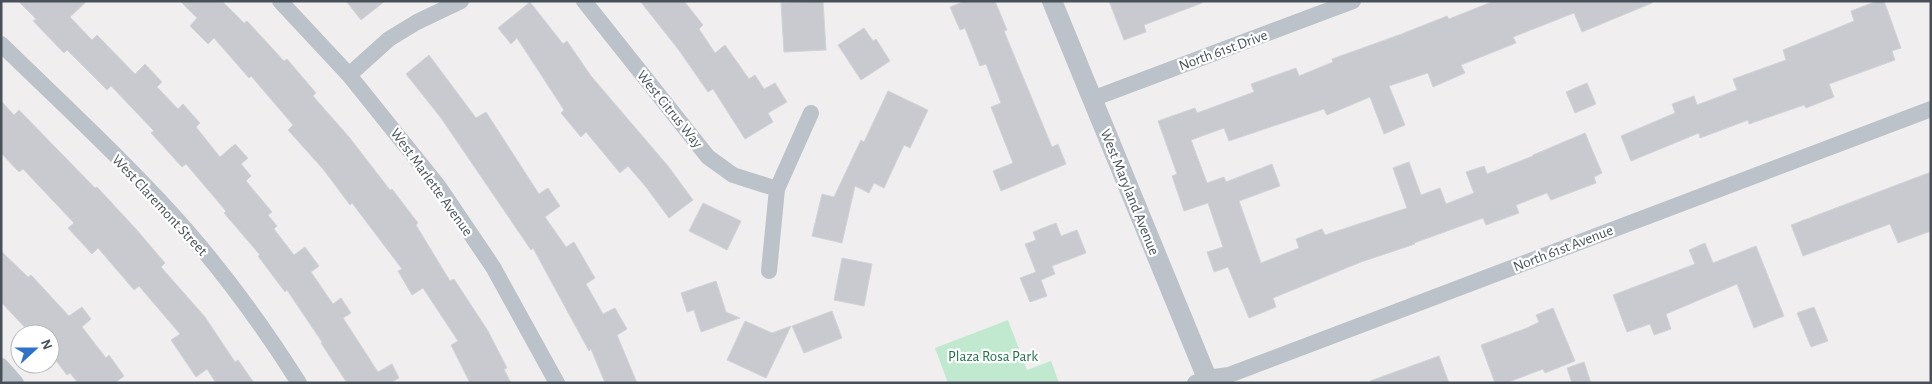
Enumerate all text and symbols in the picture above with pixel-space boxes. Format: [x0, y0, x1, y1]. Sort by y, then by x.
street label: North 61st Drive [1177, 27, 1270, 73]
street label: West Citrus Way [634, 68, 706, 151]
street label: West Marlette Avenue [388, 126, 476, 239]
street label: West Maryland Avenue [1097, 127, 1162, 257]
street label: West Claremont Street [109, 152, 210, 259]
street label: North 61st Avenue [1511, 222, 1615, 274]
north arrow [10, 324, 60, 374]
text: N [38, 338, 54, 352]
park label: Plaza Rosa Park [948, 349, 1038, 364]

